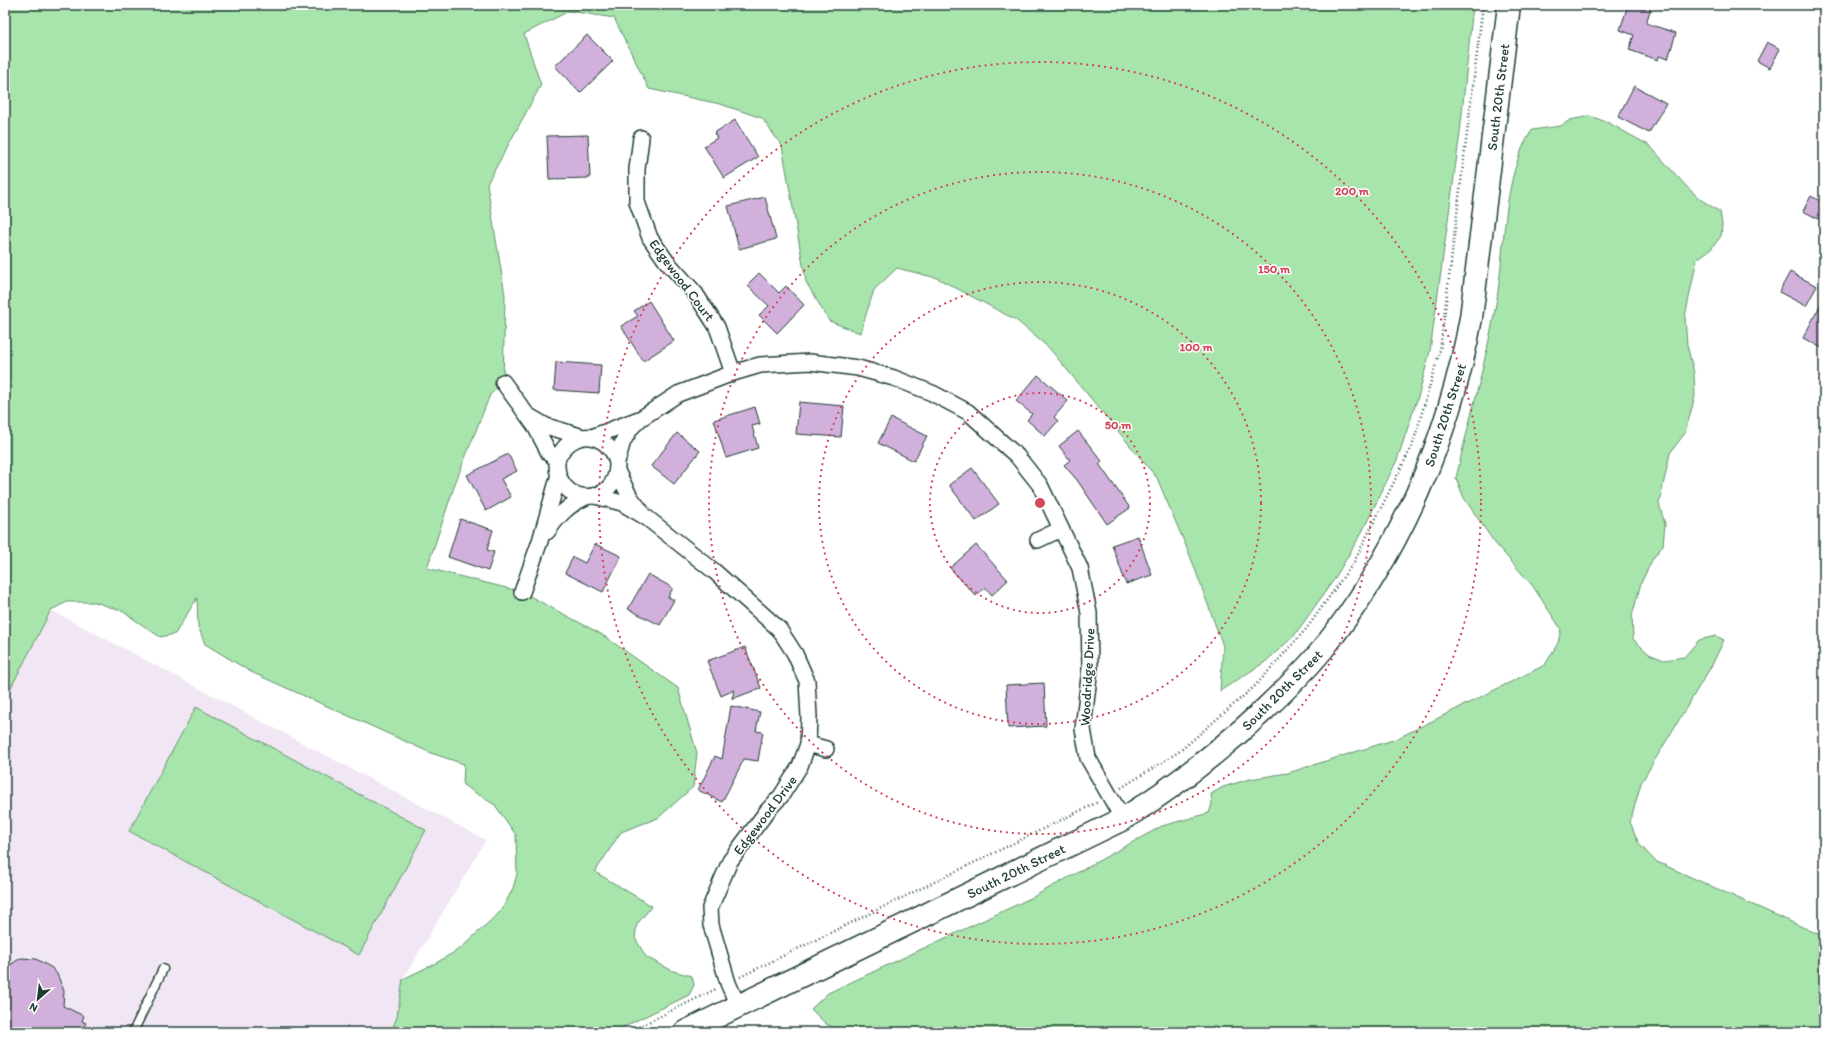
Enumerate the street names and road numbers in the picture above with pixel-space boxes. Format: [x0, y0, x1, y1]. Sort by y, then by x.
street label: South 20th Street [1484, 43, 1513, 151]
street label: Edgewood Court [645, 236, 718, 325]
street label: South 20th Street [1421, 361, 1470, 469]
street label: Woodridge Drive [1076, 627, 1099, 727]
street label: South 20th Street [1238, 646, 1326, 734]
street label: Edgewood Drive [730, 772, 801, 858]
street label: South 20th Street [964, 840, 1068, 903]

